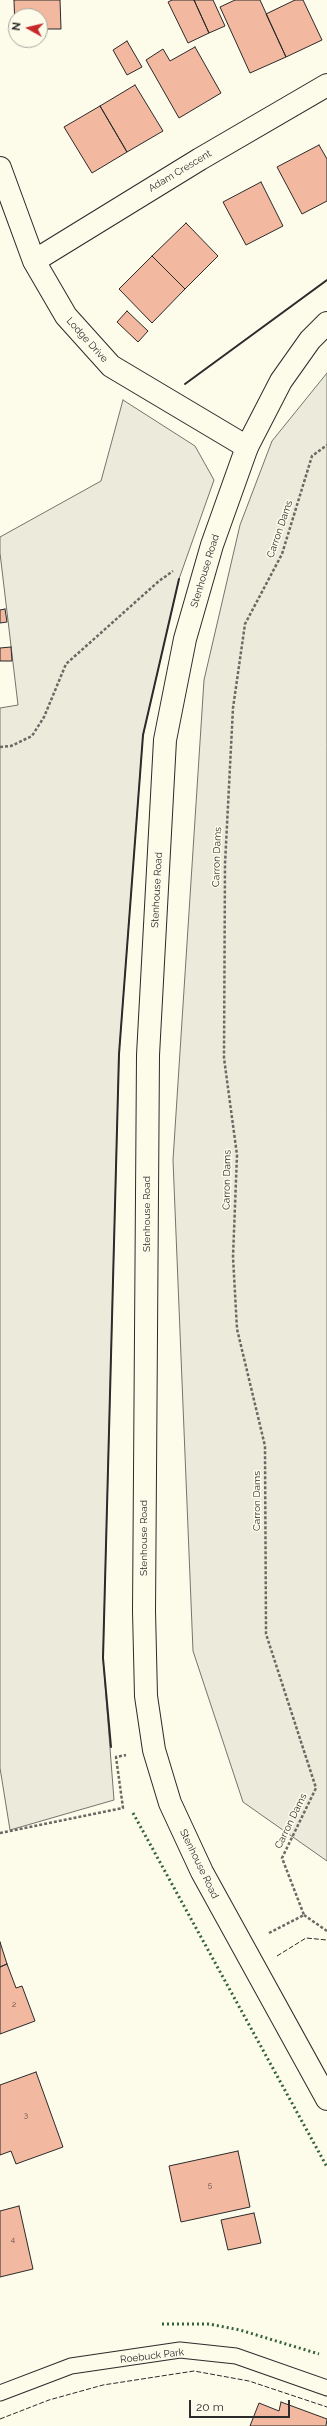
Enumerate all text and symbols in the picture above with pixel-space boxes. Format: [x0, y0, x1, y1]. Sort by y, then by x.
north arrow [8, 8, 48, 48]
text: N [10, 21, 24, 31]
street label: Adam Crescent [146, 147, 214, 195]
street label: Lodge Drive [64, 315, 110, 365]
street label: Carron Dams [265, 499, 295, 559]
street label: Stenhouse Road [188, 533, 222, 609]
street label: Carron Dams [210, 827, 224, 887]
street label: Stenhouse Road [149, 852, 165, 928]
street label: Carron Dams [220, 1150, 234, 1210]
street label: Stenhouse Road [141, 1176, 153, 1252]
street label: Carron Dams [251, 1471, 263, 1531]
street label: Stenhouse Road [138, 1500, 150, 1576]
street label: Carron Dams [272, 1791, 310, 1851]
street label: Stenhouse Road [177, 1827, 221, 1901]
house number: 2 [12, 2000, 16, 2010]
house number: 3 [24, 2111, 28, 2121]
house number: 5 [208, 2181, 212, 2191]
house number: 4 [11, 2235, 15, 2245]
street label: Roebuck Park [119, 2346, 185, 2366]
scale bar [191, 2392, 292, 2418]
text: 20 m [196, 2400, 224, 2414]

